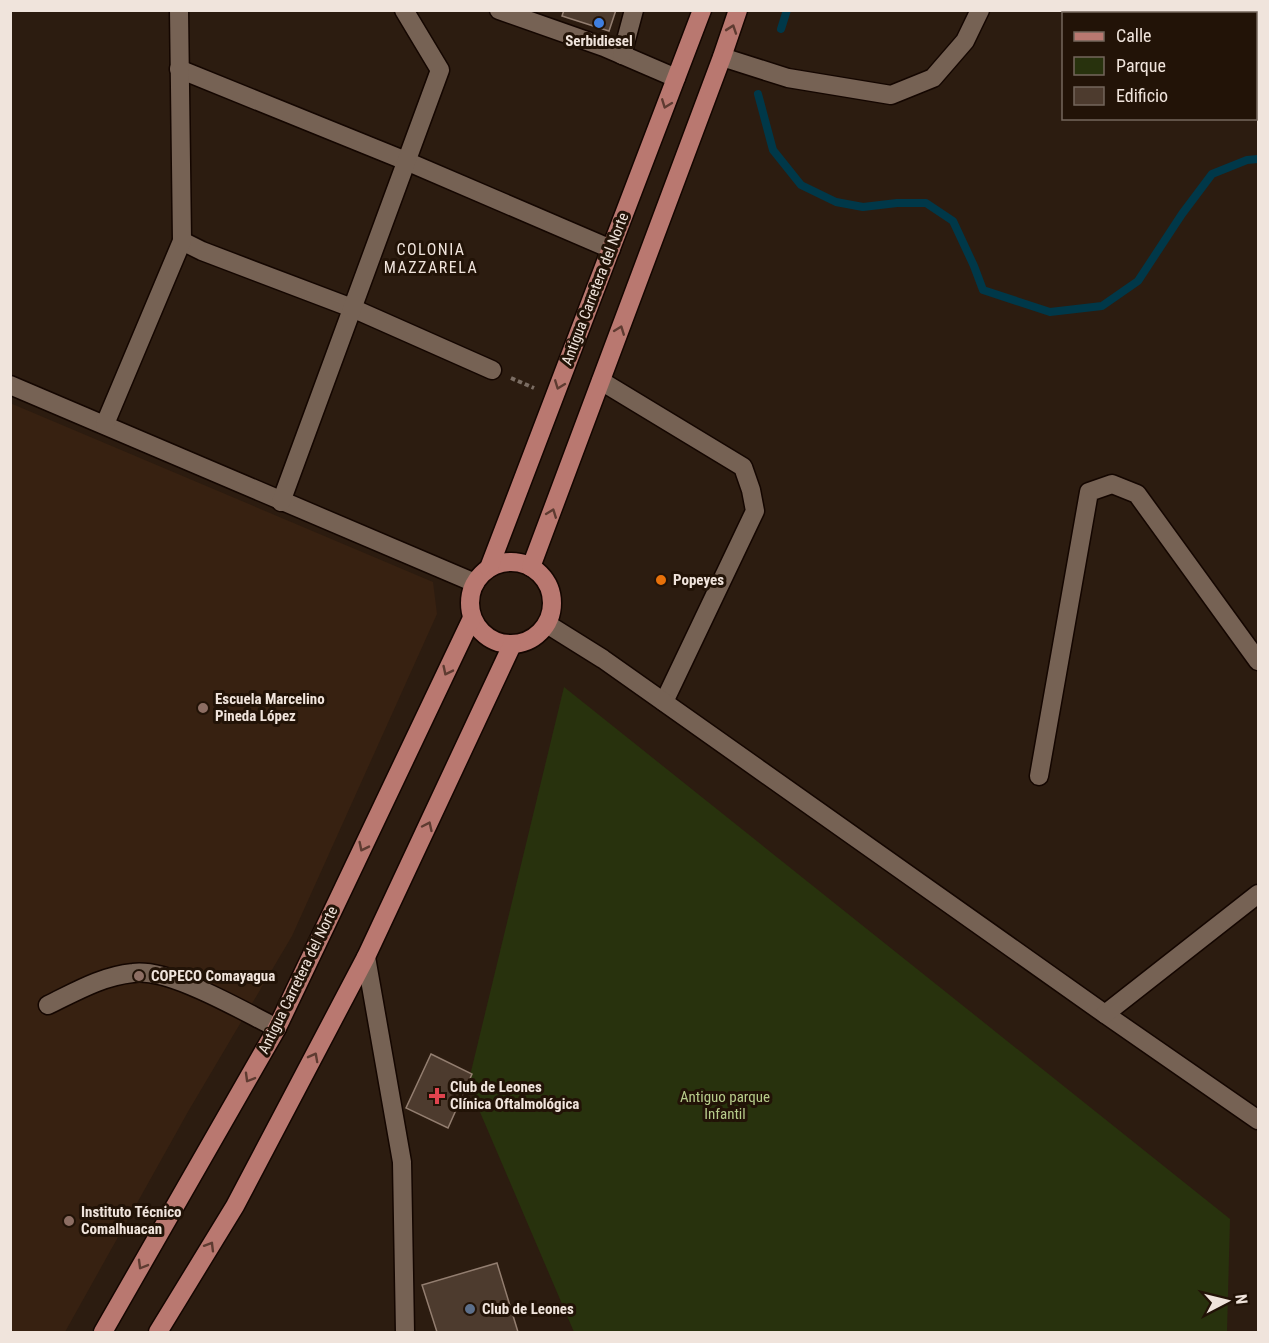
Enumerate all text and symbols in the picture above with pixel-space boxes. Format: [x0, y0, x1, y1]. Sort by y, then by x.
legend [1062, 12, 1257, 120]
marker: Serbidiesel [592, 16, 606, 30]
one-way arrow [724, 24, 737, 35]
text: Calle [1116, 25, 1152, 46]
place label: Serbidiesel [565, 32, 633, 50]
text: Parque [1116, 55, 1166, 76]
text: Edificio [1116, 85, 1168, 106]
one-way arrow [660, 98, 673, 109]
street label: Antigua Carretera del Norte [558, 210, 632, 368]
district label: COLONIA MAZZARELA [384, 240, 478, 277]
one-way arrow [613, 325, 625, 336]
one-way arrow [554, 379, 566, 390]
one-way arrow [544, 508, 557, 518]
place label: Popeyes [673, 571, 724, 589]
marker: Popeyes [654, 573, 668, 587]
one-way arrow [443, 664, 454, 675]
place label: Escuela Marcelino Pineda López [215, 690, 325, 725]
marker: Escuela Marcelino Pineda López [196, 701, 210, 715]
one-way arrow [420, 821, 432, 832]
one-way arrow [358, 840, 370, 851]
street label: Antigua Carretera del Norte [254, 903, 342, 1057]
place label: COPECO Comayagua [151, 967, 275, 985]
marker: COPECO Comayagua [132, 969, 146, 983]
one-way arrow [307, 1053, 318, 1063]
one-way arrow [244, 1072, 256, 1082]
place label: Club de Leones Clínica Oftalmológica [450, 1078, 579, 1113]
marker: Club de Leones Clínica Oftalmológica [428, 1087, 446, 1105]
park label: Antiguo parque Infantil [680, 1088, 770, 1123]
place label: Instituto Técnico Comalhuacan [81, 1203, 182, 1238]
marker: Instituto Técnico Comalhuacan [62, 1214, 76, 1228]
one-way arrow [203, 1242, 215, 1252]
one-way arrow [137, 1259, 149, 1270]
north arrow [1197, 1271, 1257, 1331]
text: N [1231, 1293, 1251, 1305]
place label: Club de Leones [482, 1300, 574, 1318]
marker: Club de Leones [463, 1302, 477, 1316]

